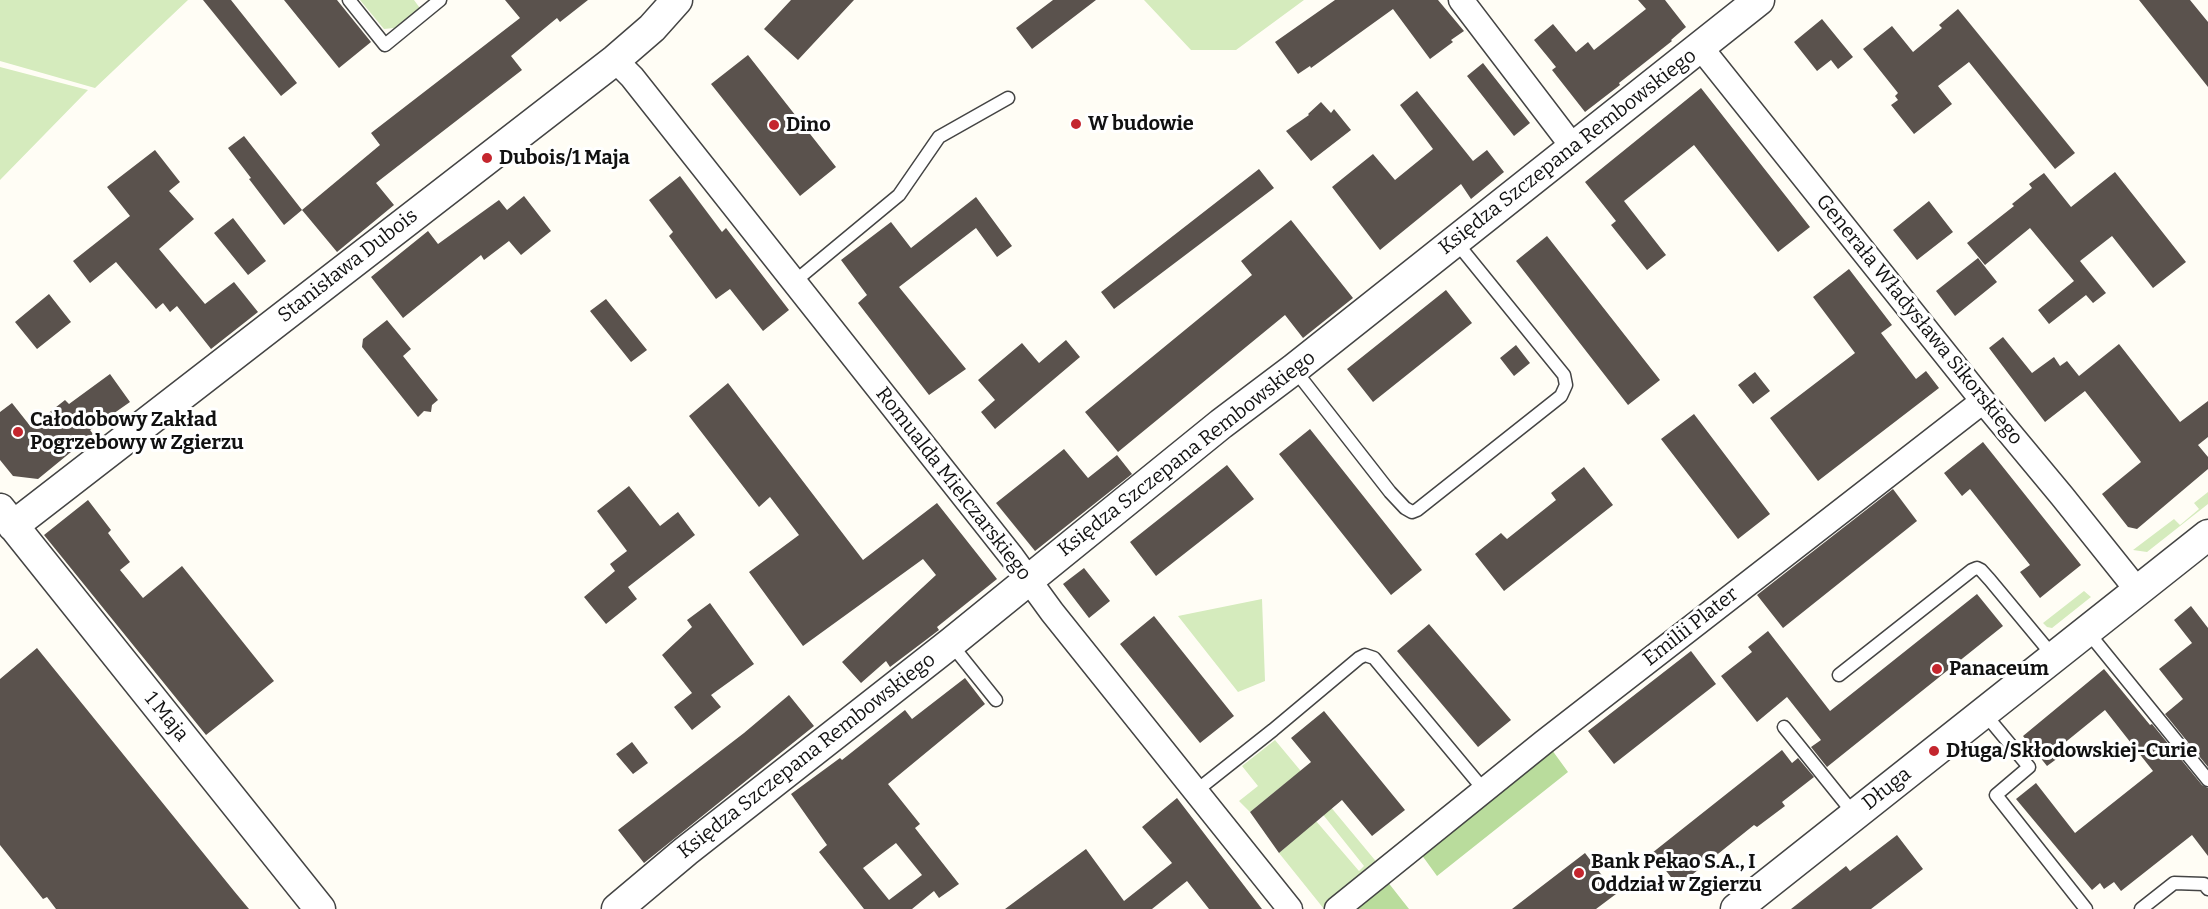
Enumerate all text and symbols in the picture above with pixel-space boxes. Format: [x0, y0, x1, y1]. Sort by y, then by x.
street label: Księdza Szczepana Rembowskiego [1435, 44, 1701, 260]
place label: W budowie [1088, 112, 1194, 136]
place label: Dino [786, 113, 831, 137]
marker: W budowie [1069, 117, 1083, 131]
marker: Dino [767, 118, 781, 132]
place label: Dubois/1 Maja [499, 146, 630, 170]
marker: Dubois/1 Maja [480, 151, 494, 165]
street label: Generała Władysława Sikorskiego [1811, 190, 2027, 450]
street label: Stanisława Dubois [273, 204, 423, 328]
street label: Księdza Szczepana Rembowskiego [1054, 346, 1320, 562]
street label: Romualda Mielczarskiego [870, 383, 1036, 585]
place label: Całodobowy Zakład Pogrzebowy w Zgierzu [30, 408, 244, 455]
marker: Całodobowy Zakład Pogrzebowy w Zgierzu [11, 425, 25, 439]
street label: Emilii Plater [1639, 583, 1743, 671]
street label: Księdza Szczepana Rembowskiego [674, 648, 940, 864]
place label: Panaceum [1949, 657, 2049, 681]
marker: Panaceum [1930, 662, 1944, 676]
street label: 1 Maja [139, 687, 193, 747]
place label: Długa/Skłodowskiej-Curie [1946, 739, 2197, 763]
marker: Długa/Skłodowskiej-Curie [1927, 744, 1941, 758]
street label: Długa [1858, 763, 1916, 815]
place label: Bank Pekao S.A., I Oddział w Zgierzu [1591, 850, 1762, 897]
marker: Bank Pekao S.A., I Oddział w Zgierzu [1572, 866, 1586, 880]

